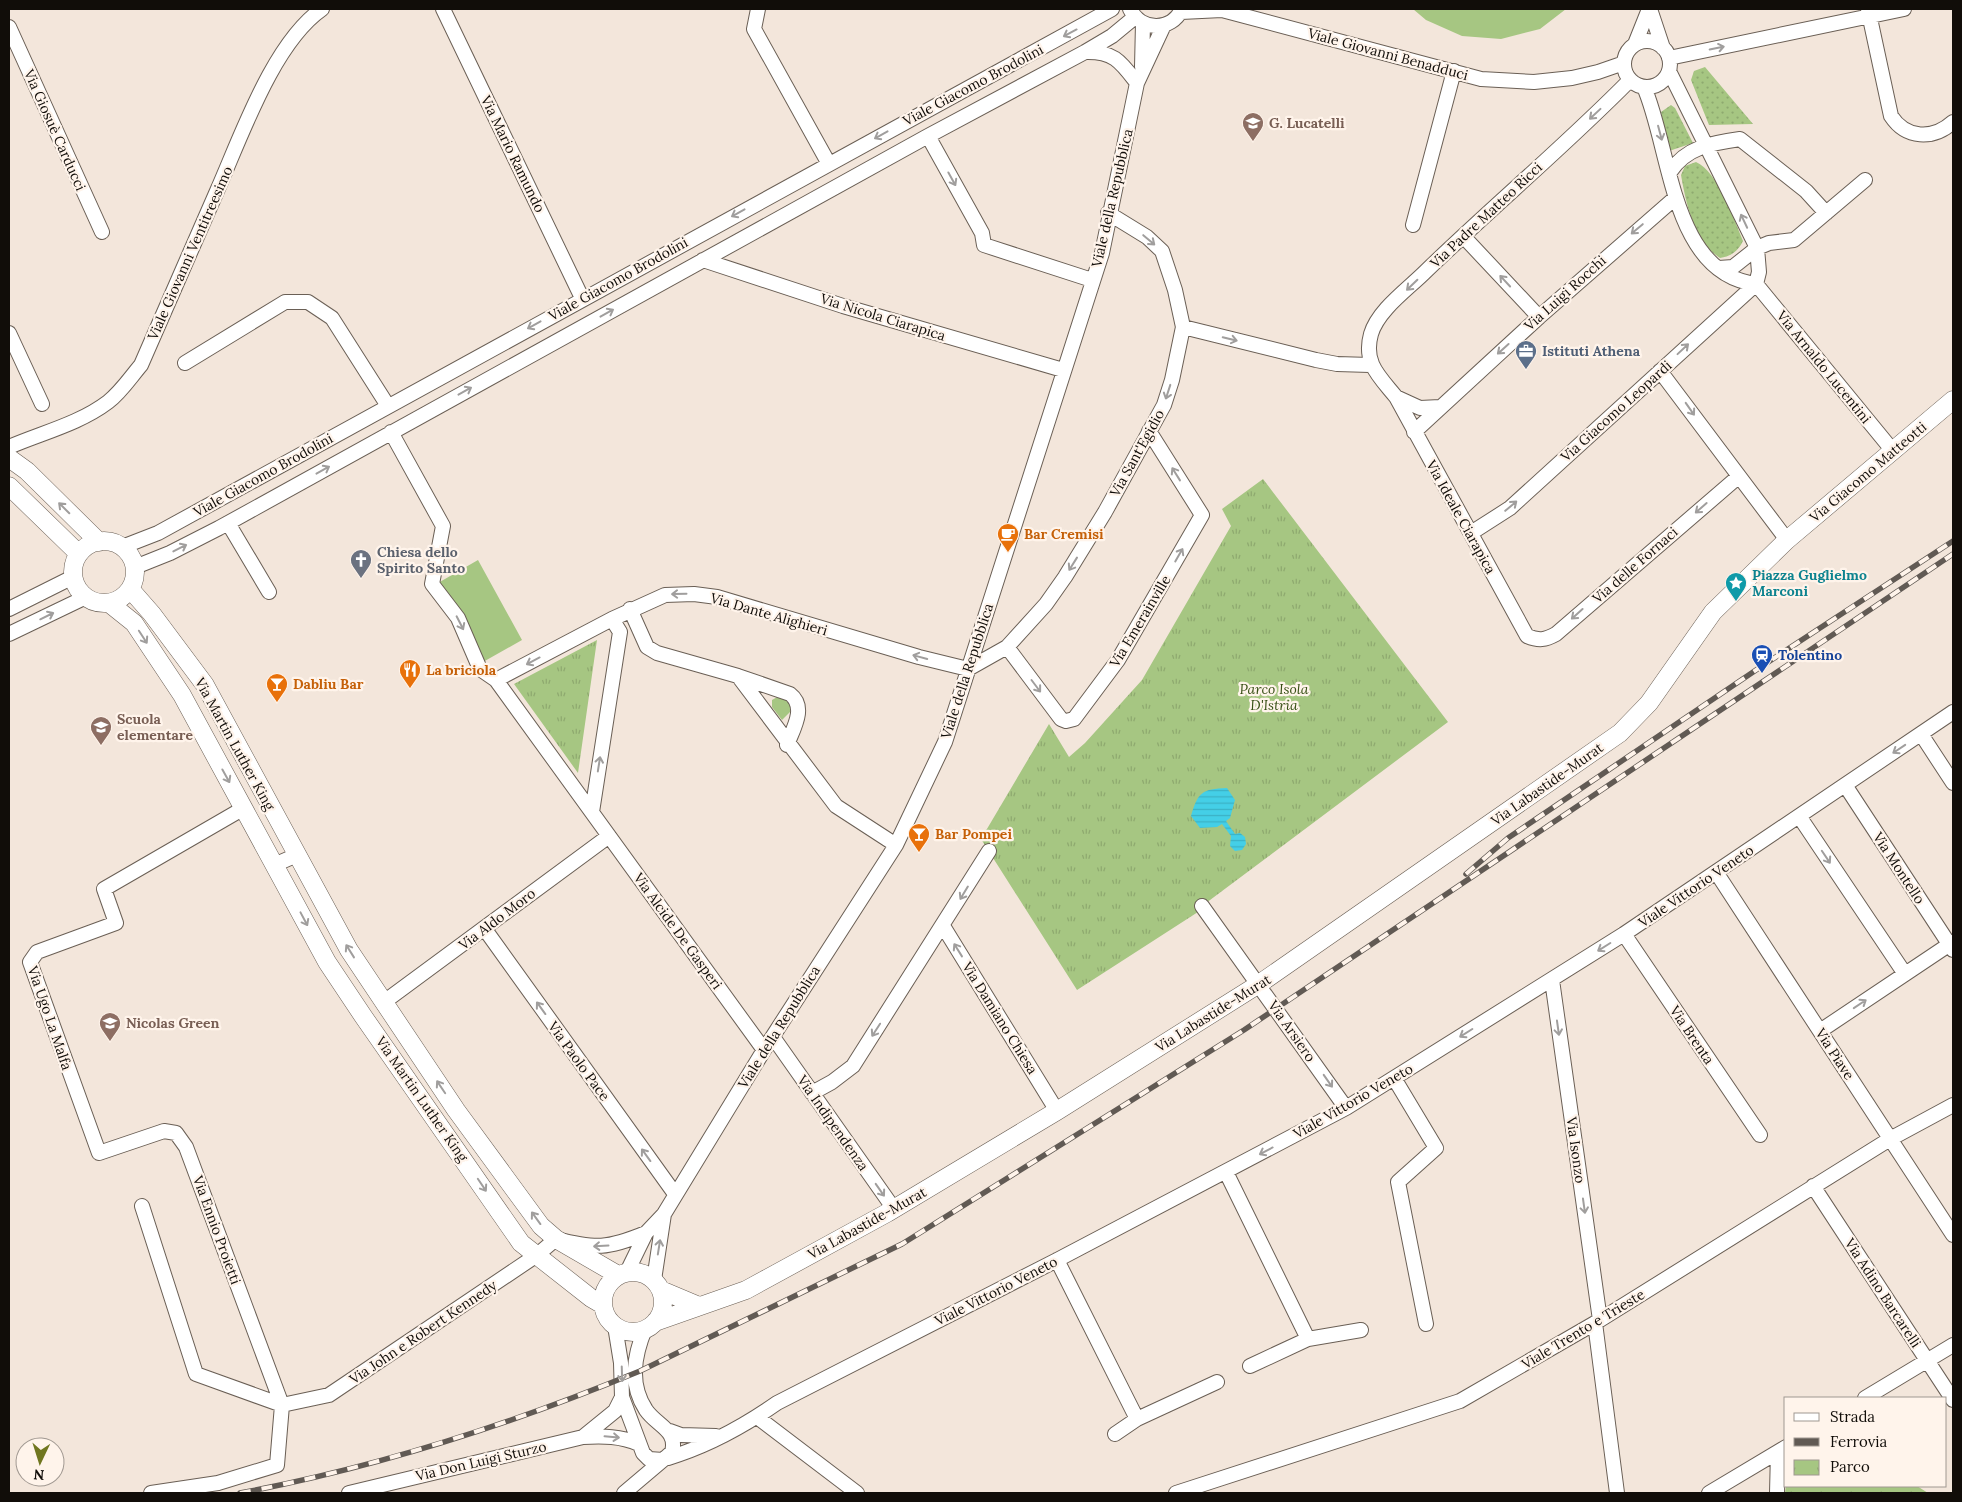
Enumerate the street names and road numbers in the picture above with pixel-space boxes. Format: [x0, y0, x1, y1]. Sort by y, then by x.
street label: Viale Giovanni Benadduci [1305, 24, 1470, 84]
street label: Viale Giacomo Brodolini [899, 40, 1046, 130]
street label: Via Giosuè Carducci [20, 66, 90, 194]
street label: Via Mario Ramundo [476, 92, 549, 215]
street label: Viale della Repubblica [1087, 127, 1137, 270]
street label: Via Padre Matteo Ricci [1425, 158, 1546, 272]
street label: Viale Giovanni Ventitreesimo [143, 163, 237, 344]
street label: Viale Giacomo Brodolini [544, 233, 691, 325]
street label: Via Luigi Rocchi [1520, 252, 1610, 335]
street label: Via Nicola Ciarapica [817, 289, 948, 345]
street label: Via Arnaldo Lucentini [1772, 306, 1875, 427]
street label: Via Giacomo Leopardi [1556, 356, 1675, 466]
street label: Via Sant'Egidio [1105, 406, 1168, 501]
street label: Via Giacomo Matteotti [1805, 418, 1930, 527]
street label: Viale Giacomo Brodolini [189, 429, 336, 521]
street label: Via Ideale Ciarapica [1422, 456, 1500, 577]
street label: Via delle Fornaci [1588, 523, 1681, 608]
street label: Via Emerainville [1105, 571, 1175, 671]
street label: Via Dante Alighieri [707, 588, 830, 639]
street label: Viale della Repubblica [936, 601, 997, 742]
street label: Via Martin Luther King [191, 674, 279, 814]
street label: Via Labastide-Murat [1487, 738, 1607, 830]
street label: Via Montello [1869, 828, 1929, 907]
street label: Viale Vittorio Veneto [1634, 841, 1757, 932]
street label: Via Alcide De Gasperi [629, 869, 726, 993]
street label: Via Aldo Moro [454, 884, 539, 954]
street label: Via Damiano Chiesa [958, 958, 1042, 1077]
street label: Viale della Repubblica [733, 962, 824, 1093]
street label: Via Ugo La Malfa [23, 963, 76, 1072]
street label: Via Labastide-Murat [1151, 970, 1275, 1056]
street label: Via Arsiero [1264, 996, 1320, 1065]
street label: Via Brenta [1665, 1001, 1718, 1068]
street label: Via Paolo Pace [544, 1017, 614, 1105]
street label: Via Piave [1811, 1024, 1859, 1083]
street label: Via Martin Luther King [371, 1032, 472, 1165]
street label: Viale Vittorio Veneto [1289, 1059, 1416, 1143]
street label: Via Indipendenza [793, 1071, 873, 1174]
street label: Via Isonzo [1562, 1115, 1590, 1184]
street label: Via Ennio Proietti [189, 1172, 245, 1287]
street label: Via Labastide-Murat [804, 1183, 930, 1264]
street label: Via Adino Barcarelli [1840, 1234, 1925, 1351]
street label: Viale Vittorio Veneto [931, 1252, 1060, 1330]
street label: Via John e Robert Kennedy [345, 1276, 501, 1389]
street label: Viale Trento e Trieste [1517, 1285, 1648, 1373]
street label: Via Don Luigi Sturzo [413, 1437, 548, 1485]

